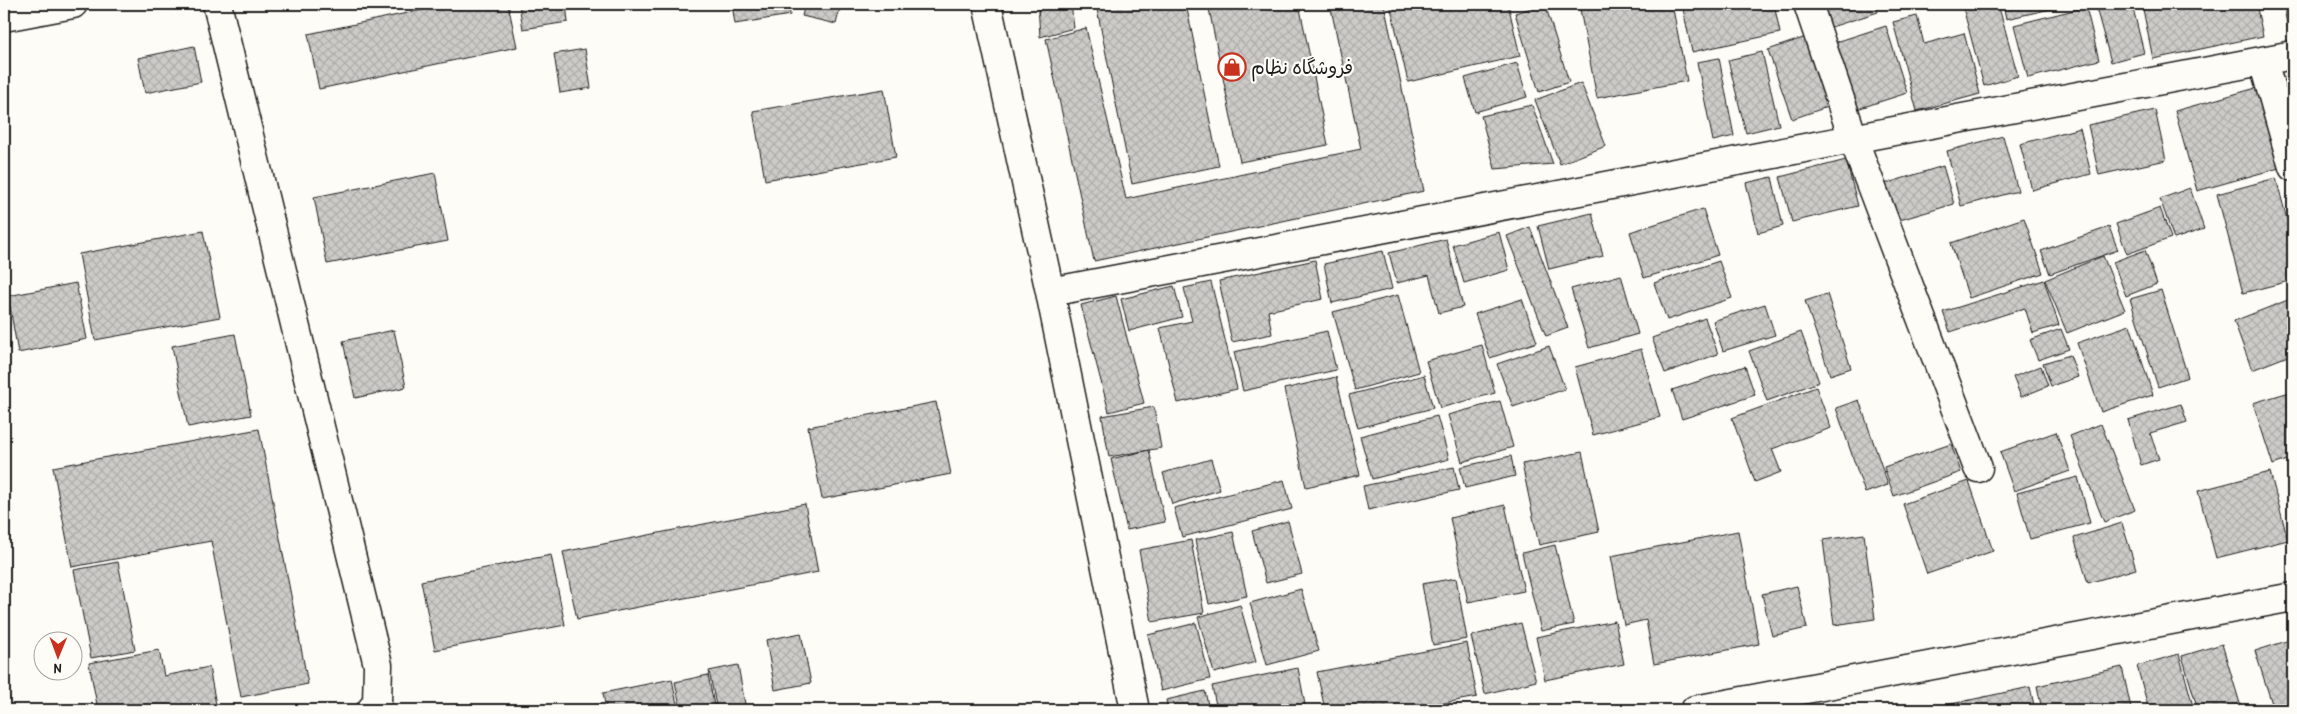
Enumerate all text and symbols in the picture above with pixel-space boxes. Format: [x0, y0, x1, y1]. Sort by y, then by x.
shop icon: فروشگاه نظام [1217, 52, 1247, 82]
place label: فروشگاه نظام [1251, 54, 1353, 82]
north arrow [32, 632, 82, 682]
text: N [53, 660, 62, 679]

